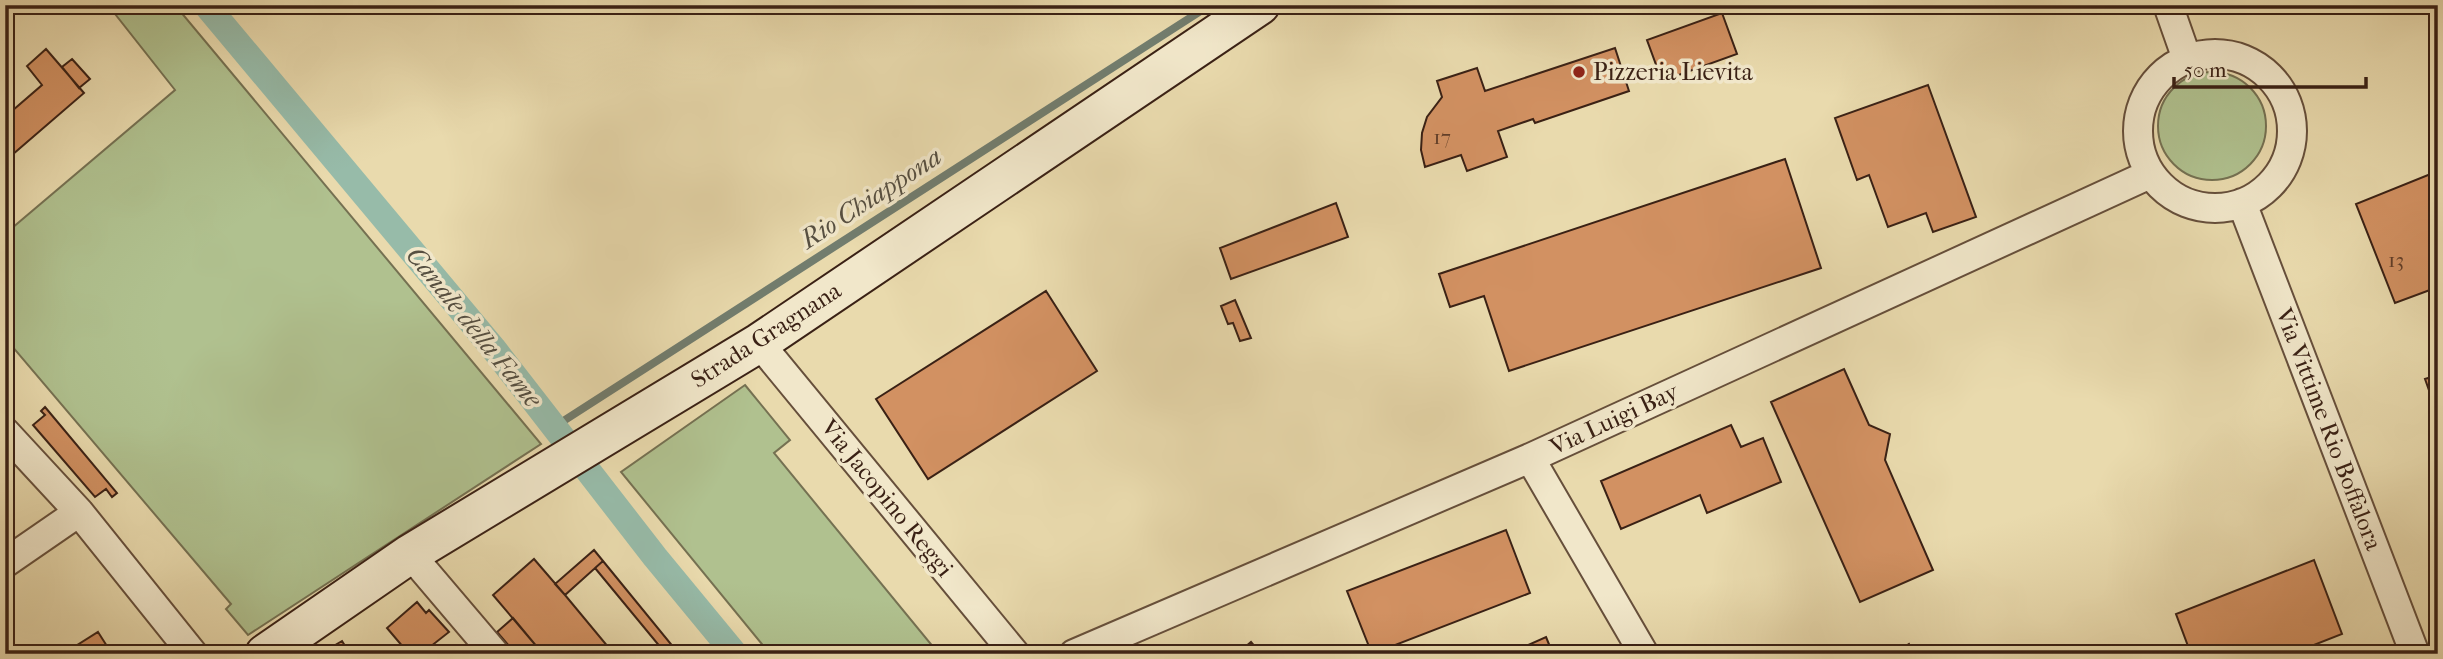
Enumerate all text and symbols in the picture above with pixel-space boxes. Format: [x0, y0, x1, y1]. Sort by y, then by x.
scale bar [2174, 46, 2366, 90]
place label: Pizzeria Lievita [1593, 58, 1754, 86]
text: 50 m [2184, 58, 2227, 82]
marker: Pizzeria Lievita [1571, 64, 1587, 80]
house number: 17 [1433, 125, 1451, 149]
water label: Rio Chiappona [793, 141, 947, 256]
water label: Canale della Fame [400, 240, 549, 415]
house number: 13 [2388, 248, 2404, 272]
street label: Strada Gragnana [686, 276, 847, 394]
street label: Via Vittime Rio Boffalora [2270, 303, 2388, 555]
street label: Via Luigi Bay [1545, 377, 1684, 461]
street label: Via Jacopino Reggi [814, 413, 959, 582]

